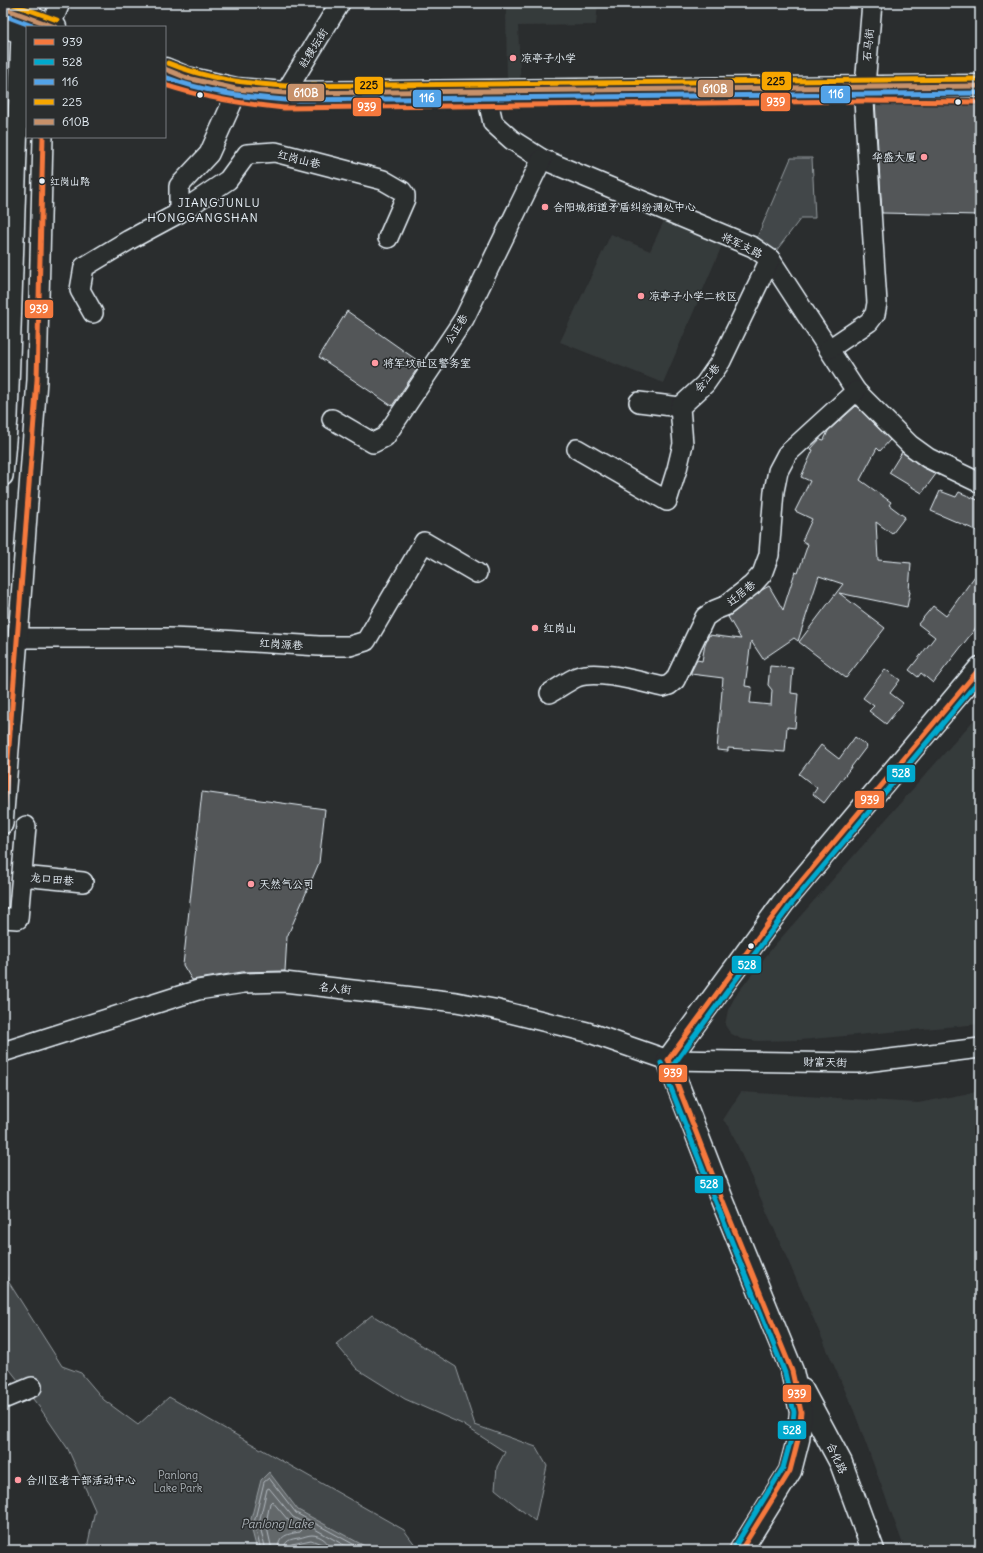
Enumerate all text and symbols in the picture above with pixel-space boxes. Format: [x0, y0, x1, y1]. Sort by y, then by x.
street label: 社稷坛街 [295, 25, 331, 70]
legend [26, 26, 166, 138]
street label: 石马街 [860, 27, 876, 62]
text: 939 [62, 34, 83, 49]
place label: 凉亭子小学 [521, 51, 576, 65]
marker: 凉亭子小学 [508, 53, 518, 63]
text: 528 [62, 54, 82, 69]
line badge: 225 [761, 71, 792, 91]
text: 116 [62, 74, 79, 89]
text: 225 [767, 74, 785, 88]
line badge: 225 [354, 76, 384, 95]
text: 225 [360, 78, 378, 92]
line badge: 610B [697, 79, 734, 98]
text: 610B [702, 82, 728, 96]
line badge: 610B [287, 83, 325, 102]
line badge: 116 [820, 85, 851, 104]
text: 610B [293, 86, 319, 100]
text: 116 [828, 87, 844, 101]
line badge: 116 [412, 89, 442, 108]
unlabelled marker [195, 90, 205, 100]
text: 116 [419, 91, 435, 105]
line badge: 939 [760, 92, 791, 112]
text: 225 [62, 94, 82, 109]
text: 939 [767, 95, 785, 109]
line badge: 939 [352, 97, 382, 117]
unlabelled marker [953, 97, 963, 107]
text: 939 [358, 100, 376, 114]
text: 610B [62, 114, 90, 129]
street label: 红岗山巷 [276, 147, 322, 171]
place label: 华盛大厦 [872, 150, 916, 164]
marker: 华盛大厦 [919, 152, 929, 162]
place label: 红岗山路 [50, 175, 90, 188]
marker: 红岗山路 [37, 176, 47, 186]
district label: JIANGJUNLU [177, 195, 261, 210]
place label: 合阳城街道矛盾纠纷调处中心 [553, 200, 696, 214]
marker: 合阳城街道矛盾纠纷调处中心 [540, 202, 550, 212]
district label: HONGGANGSHAN [147, 210, 259, 225]
street label: 将军支路 [719, 229, 765, 261]
place label: 凉亭子小学二校区 [649, 289, 737, 303]
marker: 凉亭子小学二校区 [636, 291, 646, 301]
line badge: 939 [24, 299, 54, 319]
text: 939 [30, 302, 48, 316]
street label: 公正巷 [441, 311, 471, 347]
place label: 将军坟社区警务室 [383, 356, 471, 370]
marker: 将军坟社区警务室 [370, 358, 380, 368]
street label: 会江巷 [691, 361, 723, 395]
street label: 迁居巷 [724, 577, 758, 609]
place label: 红岗山 [543, 621, 576, 635]
marker: 红岗山 [530, 623, 540, 633]
street label: 红岗源巷 [259, 635, 303, 653]
line badge: 528 [886, 764, 916, 783]
text: 528 [892, 766, 910, 780]
line badge: 939 [854, 790, 885, 809]
text: 939 [861, 793, 879, 807]
street label: 龙口田巷 [29, 870, 75, 888]
place label: 天然气公司 [259, 877, 314, 891]
marker: 天然气公司 [246, 879, 256, 889]
unlabelled marker [746, 941, 756, 951]
line badge: 528 [731, 955, 762, 974]
text: 528 [738, 958, 756, 972]
street label: 名人街 [318, 979, 353, 997]
street label: 财富天街 [803, 1055, 848, 1069]
line badge: 939 [658, 1064, 688, 1083]
text: 939 [664, 1066, 682, 1080]
line badge: 528 [694, 1175, 724, 1194]
text: 528 [700, 1177, 718, 1191]
line badge: 939 [782, 1384, 812, 1403]
text: 939 [788, 1387, 806, 1401]
line badge: 528 [777, 1420, 807, 1440]
text: 528 [783, 1423, 801, 1437]
street label: 合化路 [824, 1440, 850, 1476]
park label: Panlong Lake Park [154, 1468, 203, 1495]
place label: 合川区老干部活动中心 [26, 1473, 136, 1487]
marker: 合川区老干部活动中心 [13, 1475, 23, 1485]
water label: Panlong Lake [241, 1516, 315, 1531]

